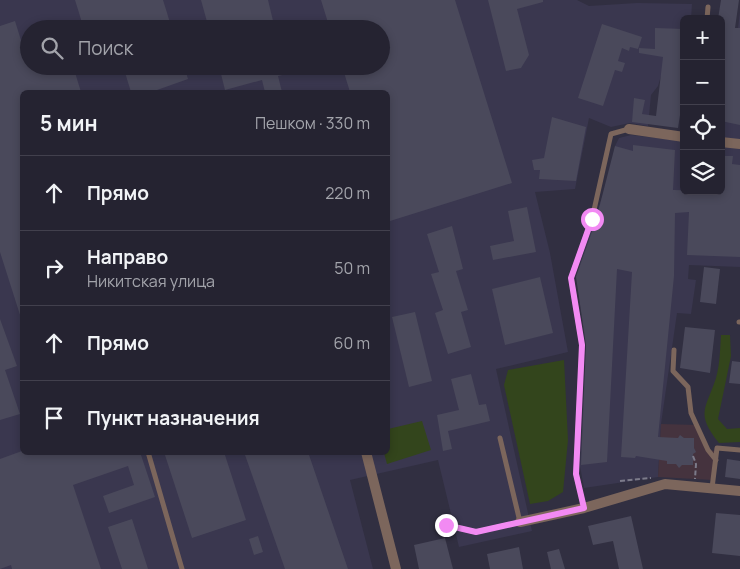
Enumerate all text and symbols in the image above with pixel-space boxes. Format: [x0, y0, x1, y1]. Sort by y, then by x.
map controls [680, 15, 725, 195]
button: + [680, 15, 725, 60]
search box [20, 20, 390, 75]
icon: search [38, 34, 66, 62]
text: Поиск [78, 35, 133, 61]
button: − [680, 60, 725, 105]
button: locate [680, 105, 725, 150]
text: 5 мин [40, 109, 98, 137]
text: Пешком · 330 m [255, 112, 370, 134]
button: layers [680, 150, 725, 195]
icon: ahead [40, 179, 68, 207]
text: Прямо [87, 180, 149, 206]
text: 220 m [325, 182, 370, 204]
route start [581, 208, 604, 231]
text: Направо [87, 244, 168, 270]
icon: right [40, 254, 68, 282]
text: 50 m [334, 257, 370, 279]
text: Никитская улица [87, 270, 215, 292]
icon: ahead [40, 329, 68, 357]
text: Прямо [87, 330, 149, 356]
text: 60 m [334, 332, 370, 354]
icon: arrive [40, 404, 68, 432]
text: Пункт назначения [87, 405, 260, 431]
route end [435, 514, 458, 537]

